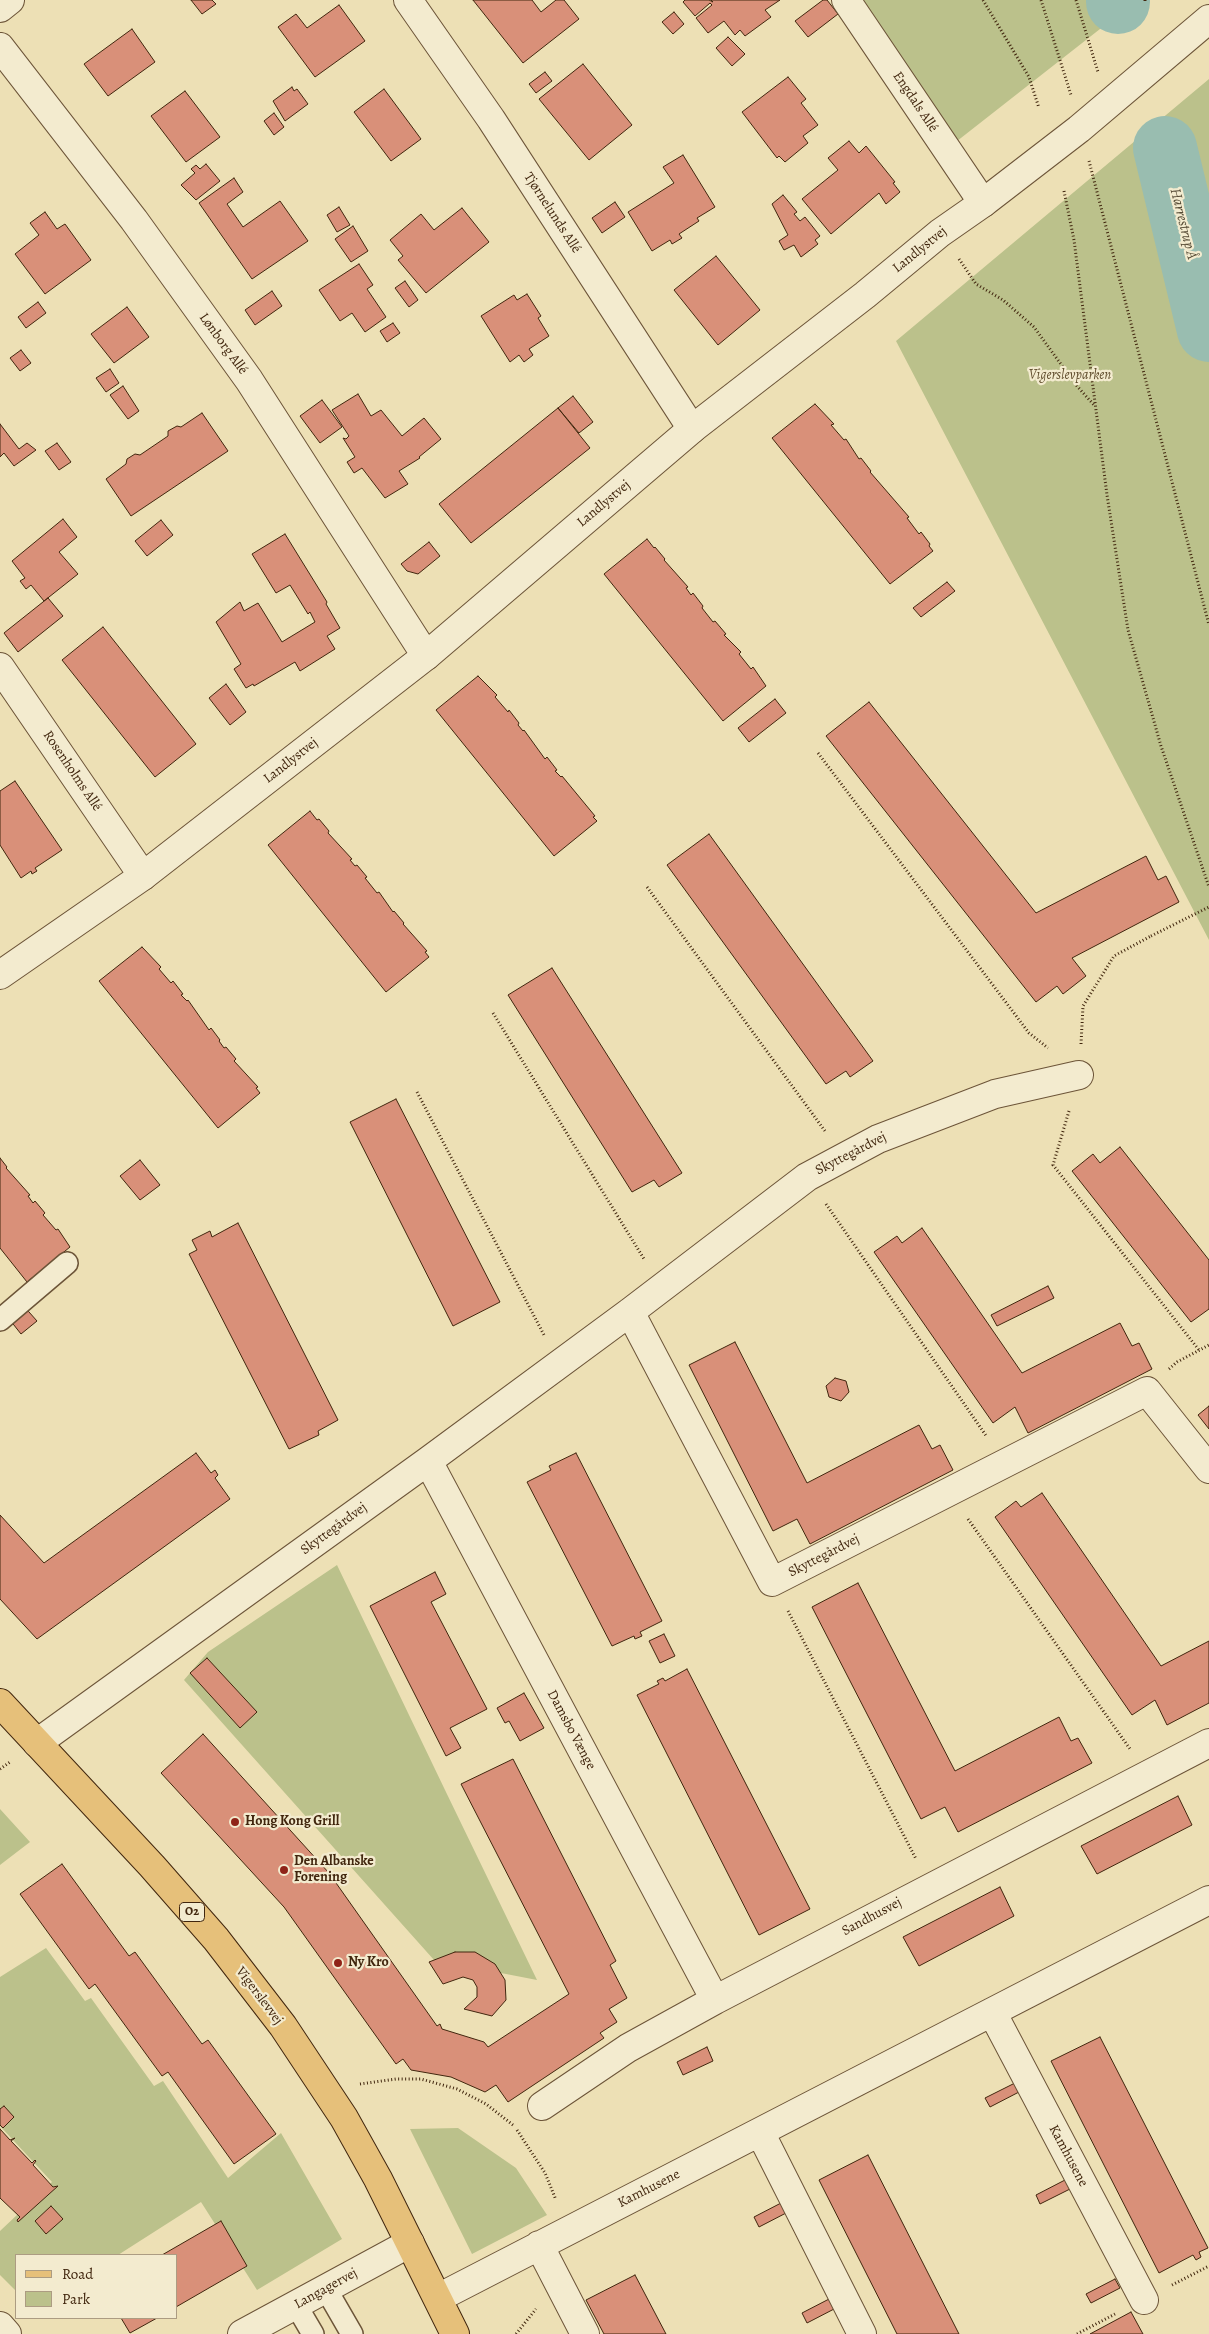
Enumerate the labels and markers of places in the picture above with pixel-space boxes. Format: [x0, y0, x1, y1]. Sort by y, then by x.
place label: Hong Kong Grill [245, 1814, 339, 1830]
marker: Hong Kong Grill [229, 1816, 241, 1828]
place label: Den Albanske Forening [294, 1854, 374, 1886]
marker: Den Albanske Forening [278, 1864, 290, 1876]
place label: Ny Kro [348, 1955, 389, 1971]
marker: Ny Kro [332, 1957, 344, 1969]

